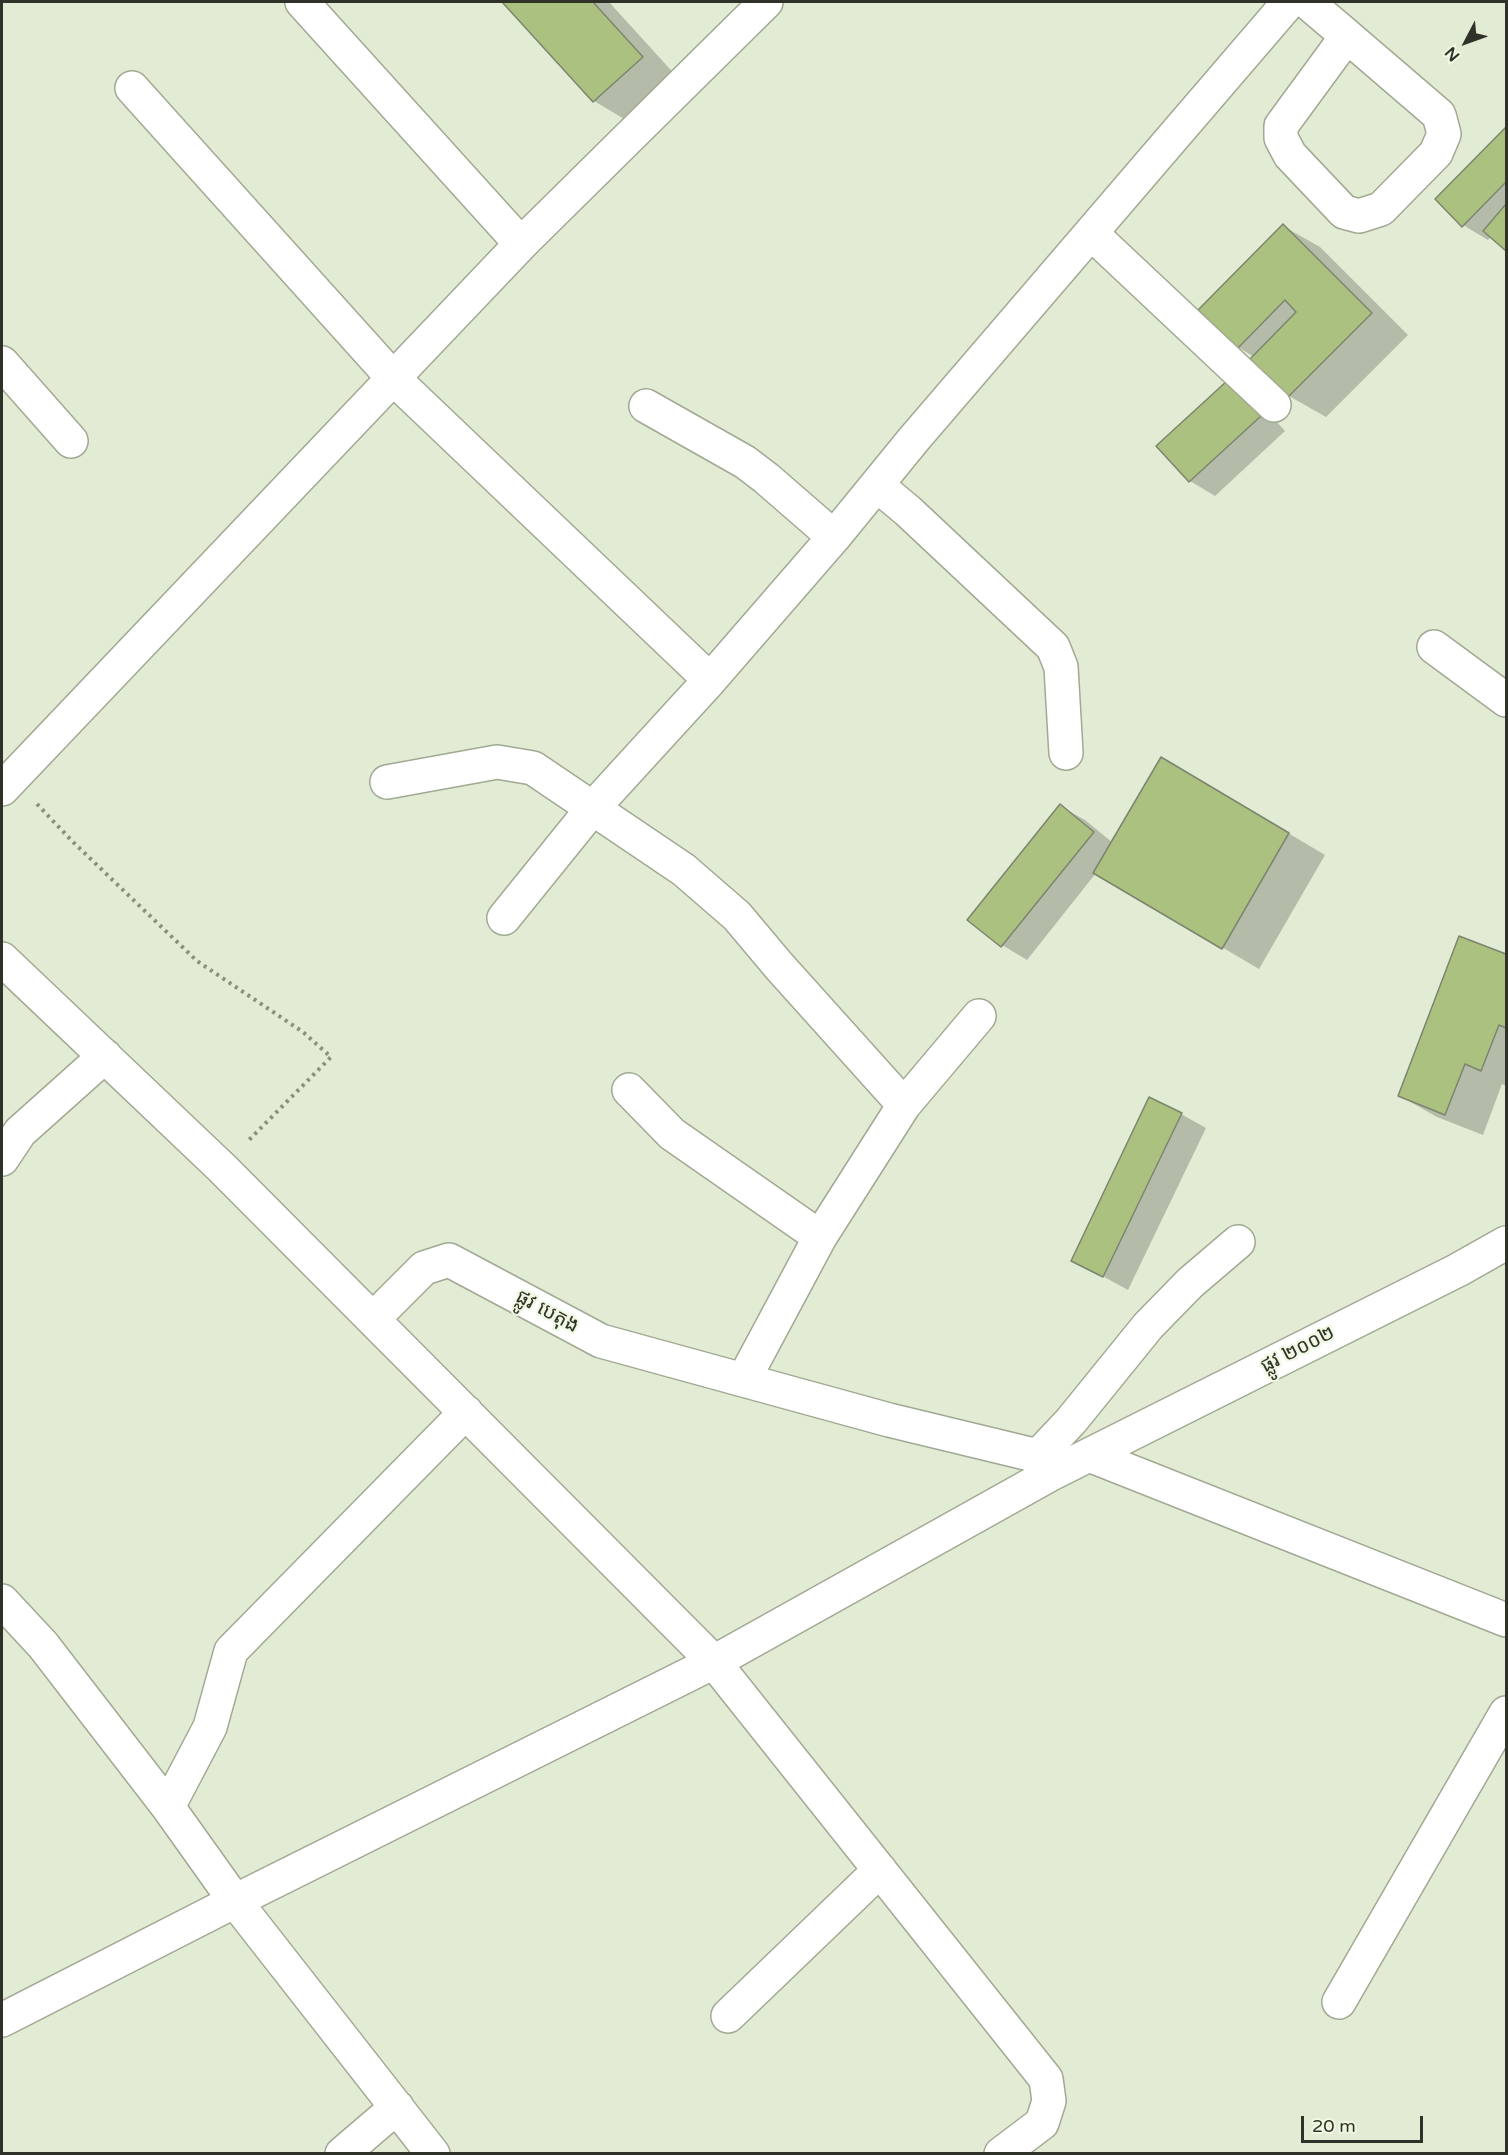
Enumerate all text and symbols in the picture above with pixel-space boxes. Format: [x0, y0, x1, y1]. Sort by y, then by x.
north arrow [1436, 12, 1496, 72]
text: N [1441, 42, 1464, 65]
street label: ផ្លូវ បេតុង [511, 1285, 583, 1339]
street label: ផ្លូវ ២០០២ [1257, 1321, 1339, 1379]
scale bar [1304, 2104, 1426, 2142]
text: 20 m [1312, 2115, 1356, 2137]

